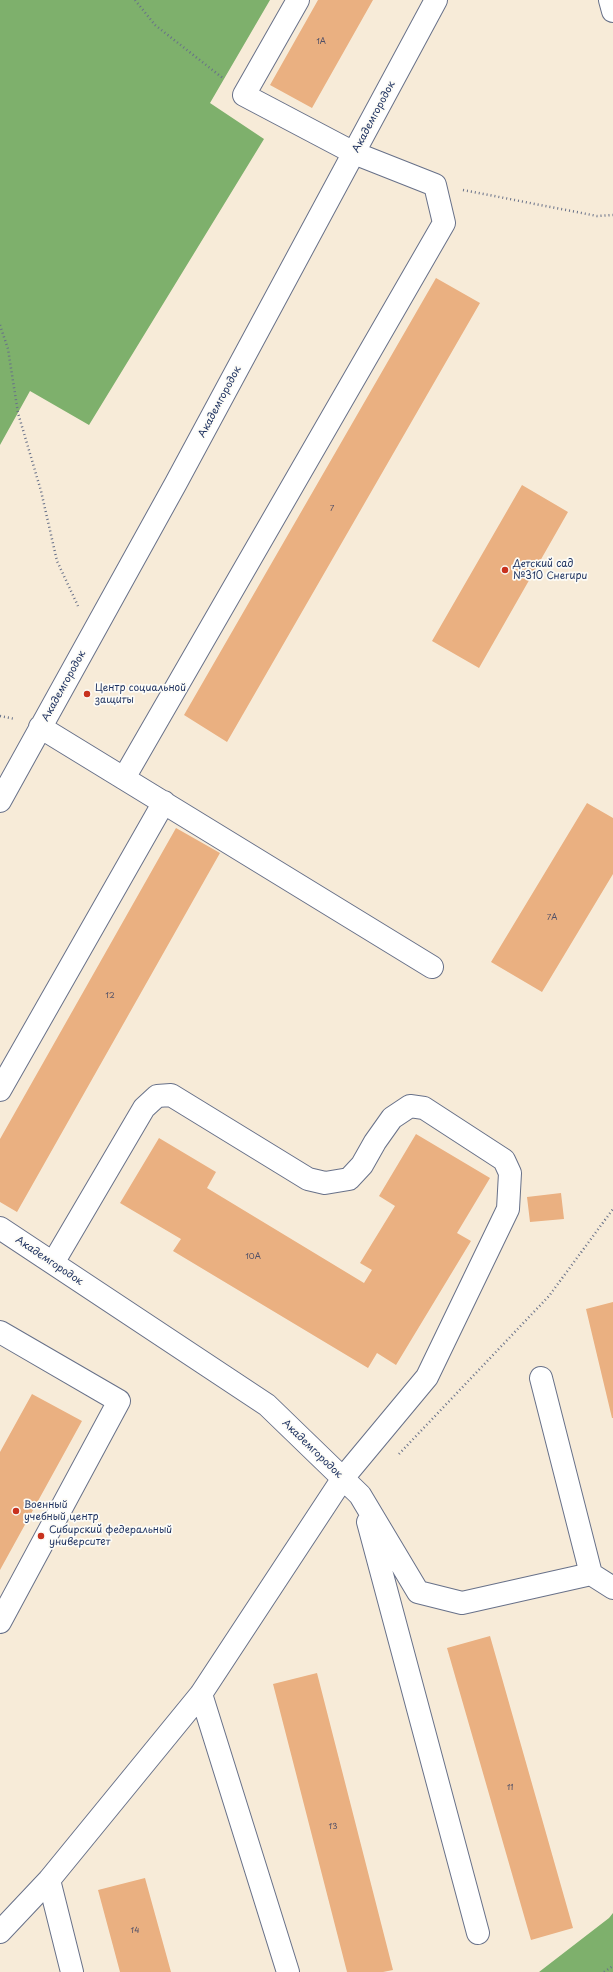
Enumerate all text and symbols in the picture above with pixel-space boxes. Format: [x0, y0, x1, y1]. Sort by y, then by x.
house number: 1А [316, 37, 326, 47]
street label: Академгородок [350, 79, 398, 155]
street label: Академгородок [196, 364, 244, 440]
house number: 7 [330, 504, 334, 514]
place label: Детский сад №310 Снегири [513, 558, 587, 582]
marker: Детский сад №310 Снегири [500, 565, 510, 575]
street label: Академгородок [40, 649, 88, 723]
place label: Центр социальной защиты [95, 682, 186, 706]
marker: Центр социальной защиты [82, 689, 92, 699]
house number: 7А [547, 913, 557, 923]
house number: 12 [105, 991, 115, 1001]
street label: Академгородок [13, 1234, 85, 1288]
house number: 10А [245, 1252, 261, 1262]
street label: Академгородок [279, 1417, 345, 1481]
place label: Военный учебный центр [24, 1499, 99, 1522]
marker: Военный учебный центр [11, 1506, 21, 1516]
place label: Сибирский федеральный университет [49, 1524, 172, 1548]
marker: Сибирский федеральный университет [36, 1531, 46, 1541]
house number: 11 [507, 1783, 513, 1793]
house number: 13 [329, 1822, 337, 1832]
house number: 14 [131, 1926, 139, 1936]

